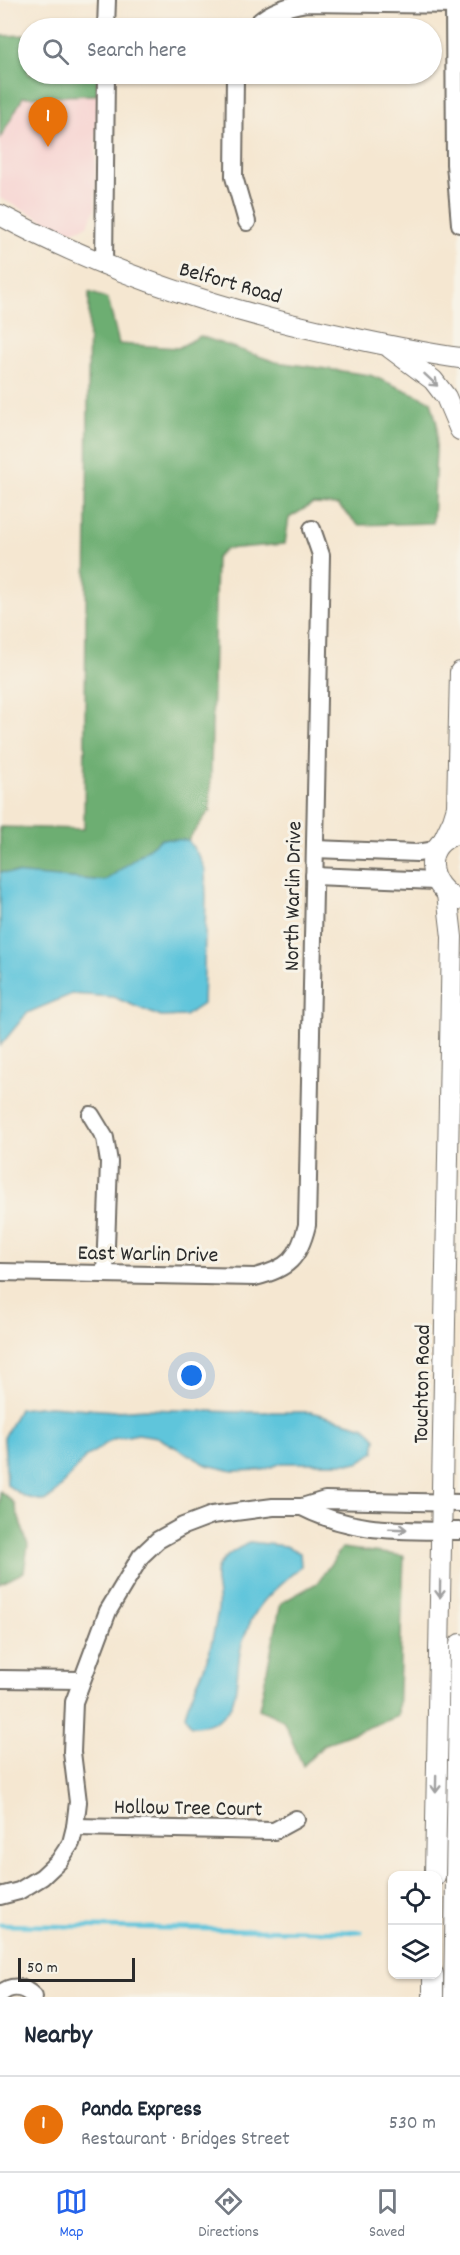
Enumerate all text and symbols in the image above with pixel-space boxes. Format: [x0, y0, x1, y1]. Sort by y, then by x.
search box [18, 18, 442, 84]
icon: search [39, 35, 72, 68]
text: Search here [87, 36, 186, 67]
pin: 1 [28, 98, 68, 147]
street label: Belfort Road [175, 255, 285, 314]
one-way arrow [424, 373, 439, 387]
street label: North Warlin Drive [278, 821, 311, 971]
street label: East Warlin Drive [77, 1239, 219, 1272]
street label: Touchton Road [407, 1324, 440, 1444]
your location [177, 1361, 206, 1390]
one-way arrow [388, 1524, 408, 1535]
one-way arrow [434, 1579, 446, 1599]
one-way arrow [431, 1774, 442, 1794]
street label: Hollow Tree Court [114, 1793, 262, 1826]
map controls [388, 1871, 442, 1979]
button: locate [388, 1871, 442, 1925]
button: layers [388, 1925, 442, 1979]
scale bar [18, 1955, 135, 1982]
text: 50 m [27, 1957, 58, 1980]
text: Nearby [24, 2018, 92, 2055]
text: Panda Express [81, 2095, 202, 2126]
text: 1 [41, 2110, 46, 2138]
text: 530 m [389, 2110, 436, 2138]
text: Restaurant · Bridges Street [81, 2126, 290, 2154]
tab: Map [55, 2185, 88, 2244]
tab: Directions [198, 2185, 259, 2244]
tab: Saved [369, 2185, 405, 2244]

